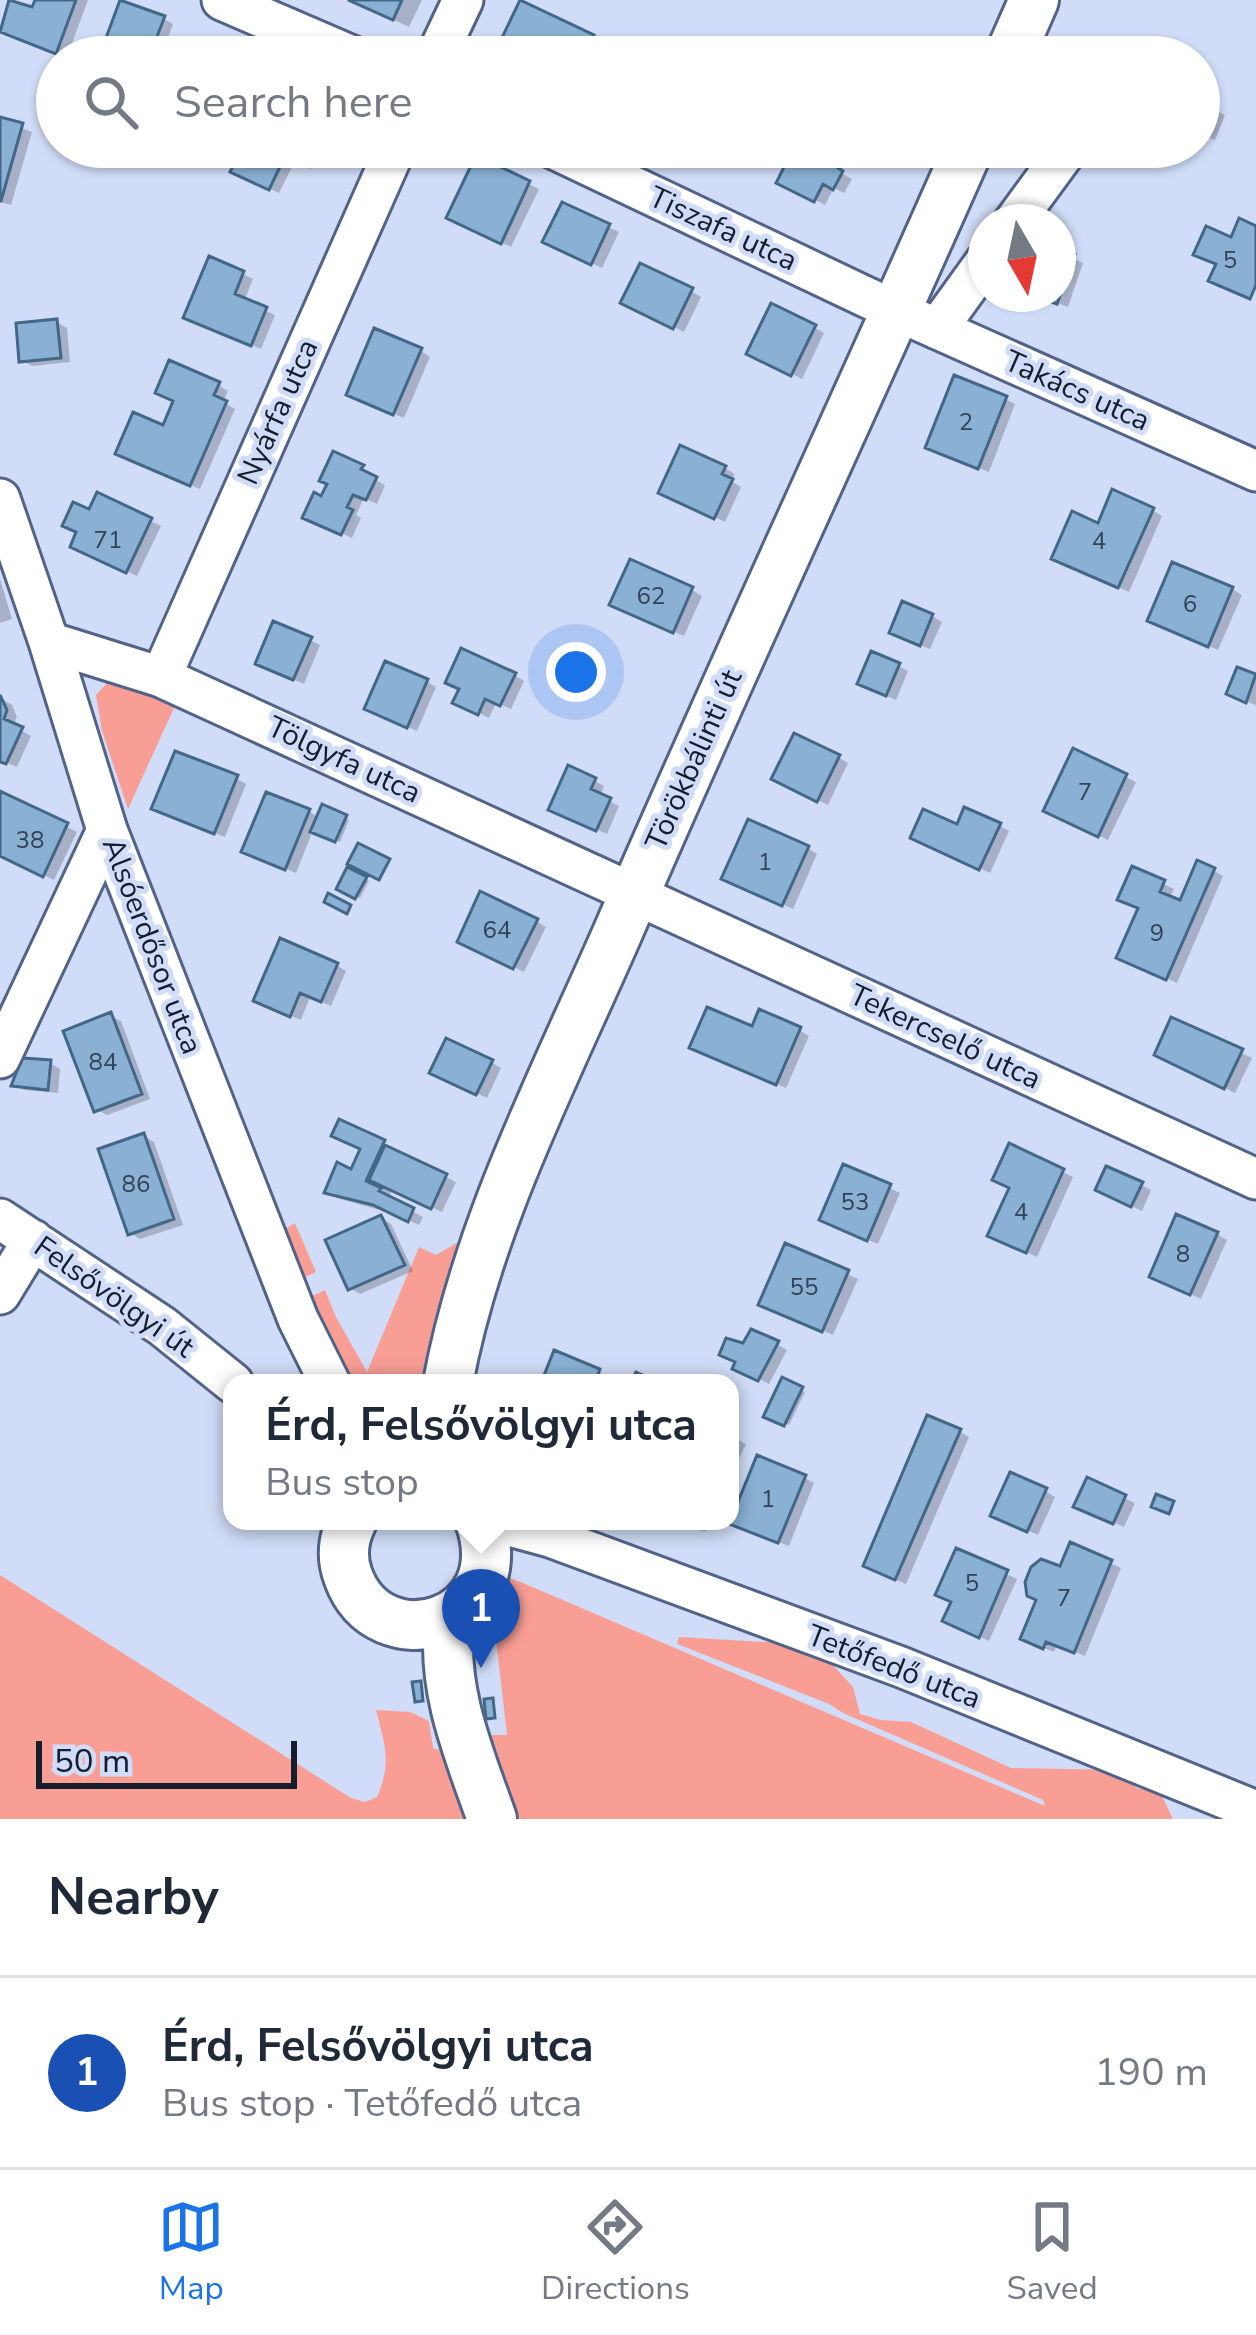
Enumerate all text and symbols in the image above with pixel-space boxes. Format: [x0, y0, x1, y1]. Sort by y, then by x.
search box [36, 36, 1220, 168]
icon: search [78, 69, 144, 135]
text: Search here [174, 72, 413, 133]
street label: Tiszafa utca [642, 177, 804, 281]
north arrow [968, 204, 1076, 312]
house number: 5 [1223, 244, 1237, 276]
street label: Nyárfa utca [228, 333, 328, 491]
street label: Takács utca [998, 341, 1156, 441]
house number: 2 [959, 406, 973, 438]
house number: 71 [94, 524, 122, 556]
house number: 4 [1092, 525, 1106, 557]
house number: 62 [637, 580, 665, 612]
house number: 6 [1183, 588, 1197, 620]
your location [546, 642, 606, 702]
street label: Törökbálinti út [636, 663, 752, 857]
street label: Tölgyfa utca [261, 707, 427, 813]
house number: 7 [1078, 776, 1092, 808]
house number: 38 [16, 824, 44, 856]
street label: Alsóerdősor utca [92, 832, 212, 1060]
house number: 1 [758, 846, 772, 878]
house number: 64 [483, 914, 511, 946]
house number: 9 [1150, 917, 1164, 949]
street label: Tekercselő utca [842, 975, 1048, 1099]
house number: 84 [89, 1046, 117, 1078]
house number: 86 [122, 1168, 150, 1200]
house number: 53 [841, 1186, 869, 1218]
house number: 4 [1014, 1196, 1028, 1228]
street label: Felsővölgyi út [26, 1227, 203, 1368]
house number: 8 [1176, 1238, 1190, 1270]
house number: 55 [790, 1271, 818, 1303]
popup [223, 1374, 739, 1530]
text: Érd, Felsővölgyi utca [265, 1395, 697, 1456]
text: Bus stop [265, 1456, 419, 1509]
house number: 1 [761, 1483, 775, 1515]
house number: 5 [965, 1567, 979, 1599]
pin: 1 [442, 1569, 520, 1668]
house number: 7 [1057, 1582, 1071, 1614]
street label: Tetőfedő utca [801, 1615, 987, 1719]
scale bar [36, 1735, 297, 1788]
text: 50 m [54, 1739, 130, 1784]
text: Nearby [48, 1862, 219, 1932]
text: Érd, Felsővölgyi utca [162, 2016, 594, 2077]
text: 1 [75, 2046, 99, 2099]
text: 190 m [1094, 2046, 1208, 2099]
text: Bus stop · Tetőfedő utca [162, 2077, 582, 2130]
tab: Map [158, 2194, 224, 2311]
tab: Directions [541, 2194, 690, 2311]
tab: Saved [1006, 2194, 1098, 2311]

